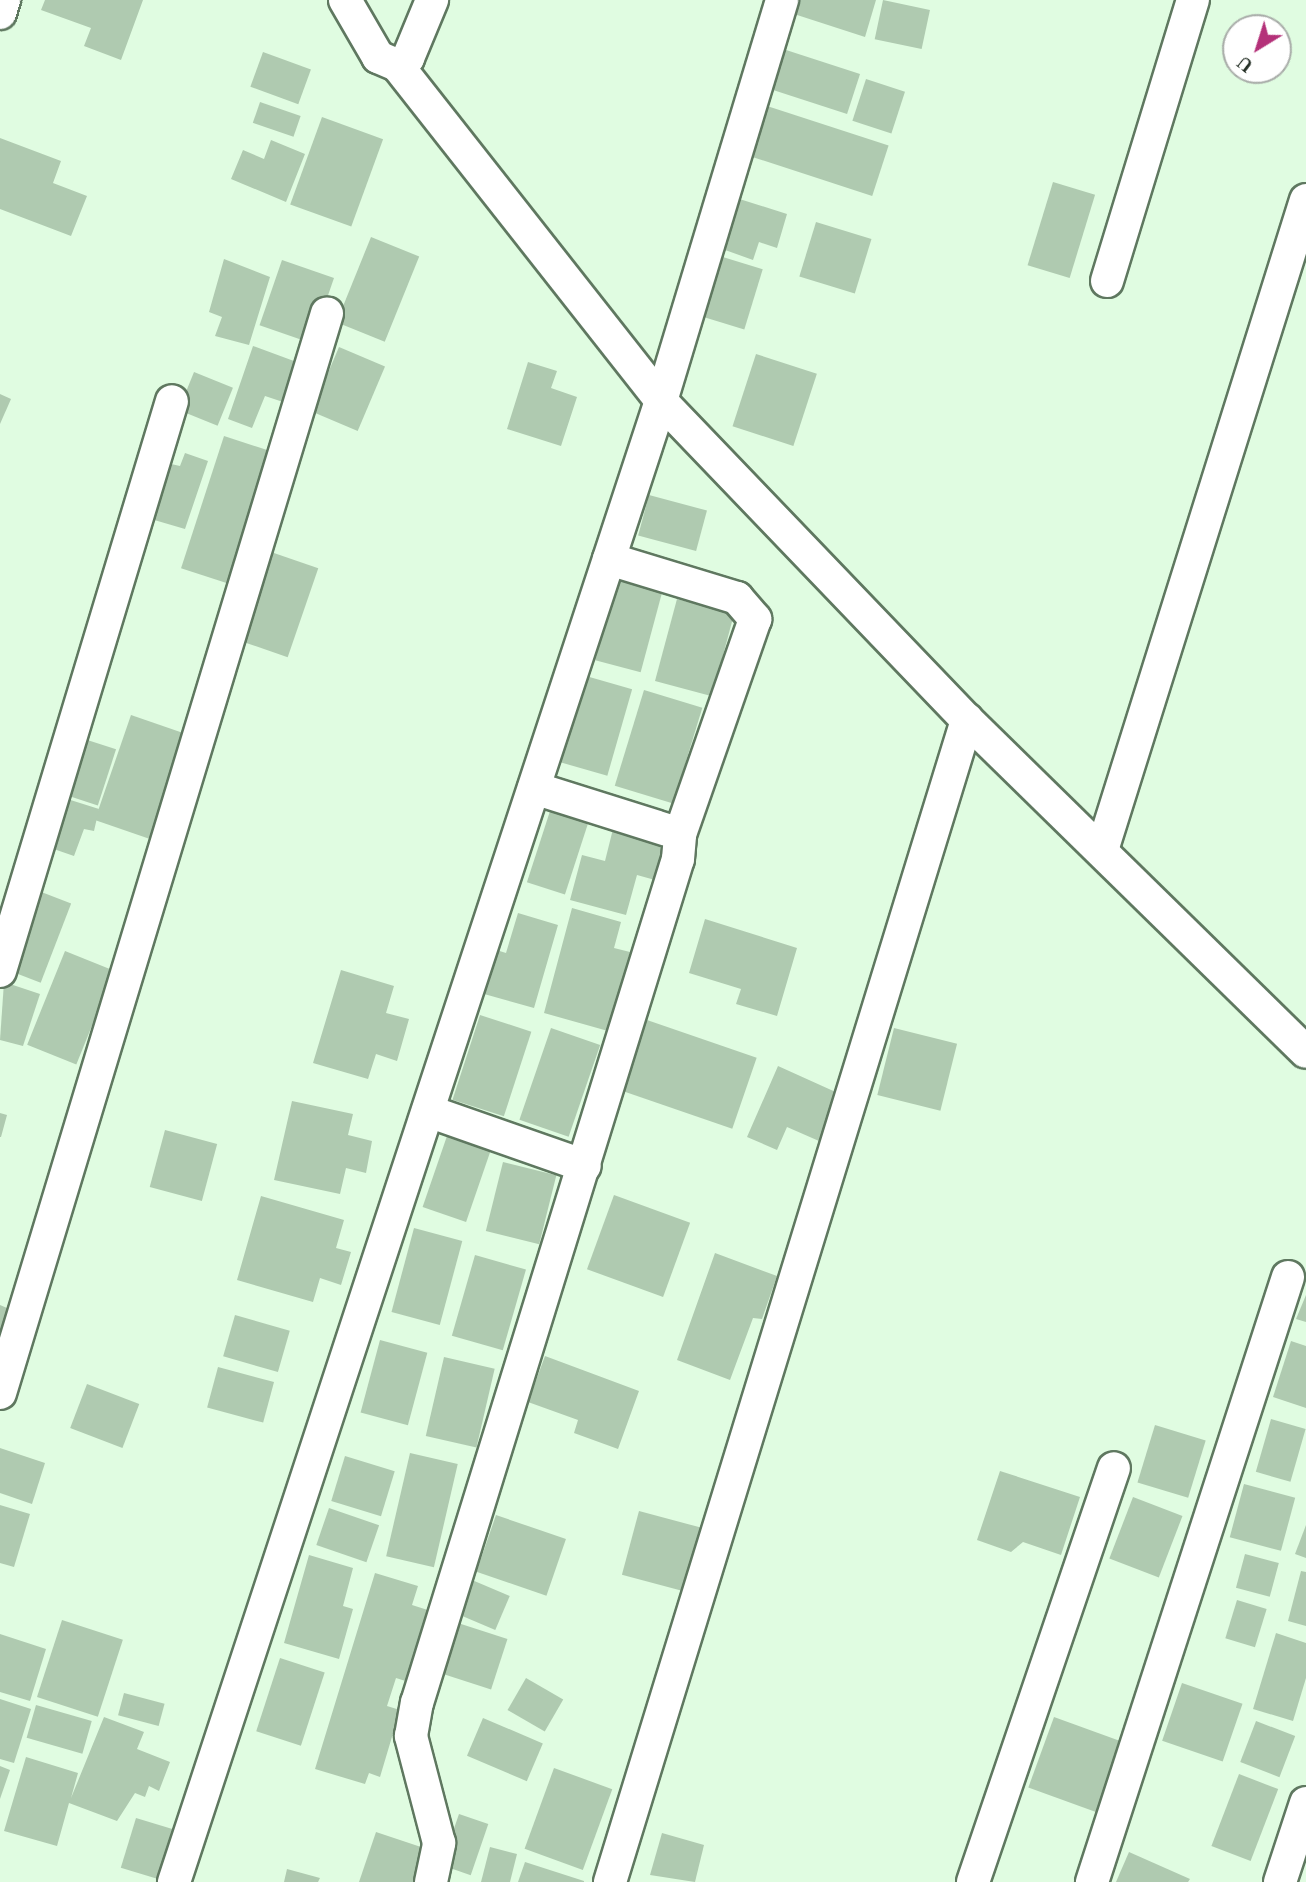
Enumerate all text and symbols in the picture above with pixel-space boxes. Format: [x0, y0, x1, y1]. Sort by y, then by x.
north arrow [1222, 14, 1292, 84]
text: U [1233, 52, 1257, 77]

